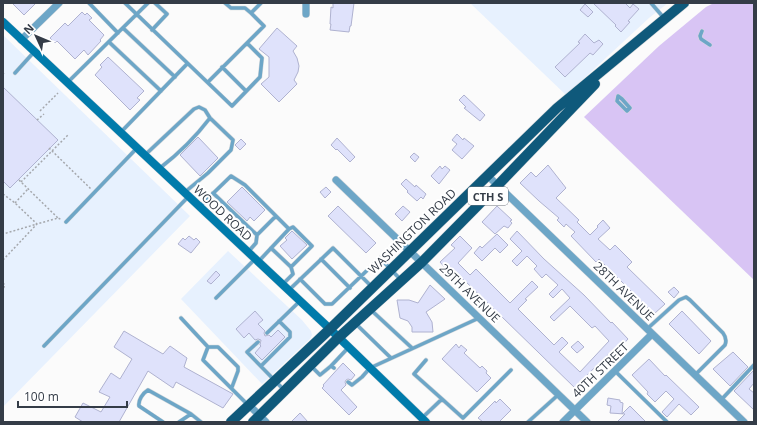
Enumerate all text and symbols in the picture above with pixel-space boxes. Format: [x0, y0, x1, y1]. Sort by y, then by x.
north arrow [16, 16, 56, 56]
text: N [20, 20, 37, 37]
street label: WOOD ROAD [190, 181, 256, 245]
street label: WASHINGTON ROAD [364, 184, 460, 278]
road number: CTH S [468, 187, 508, 205]
street label: 28TH AVENUE [590, 258, 658, 324]
street label: 29TH AVENUE [436, 260, 504, 326]
street label: 40TH STREET [568, 338, 632, 401]
scale bar [18, 383, 127, 409]
text: 100 m [24, 388, 59, 405]

